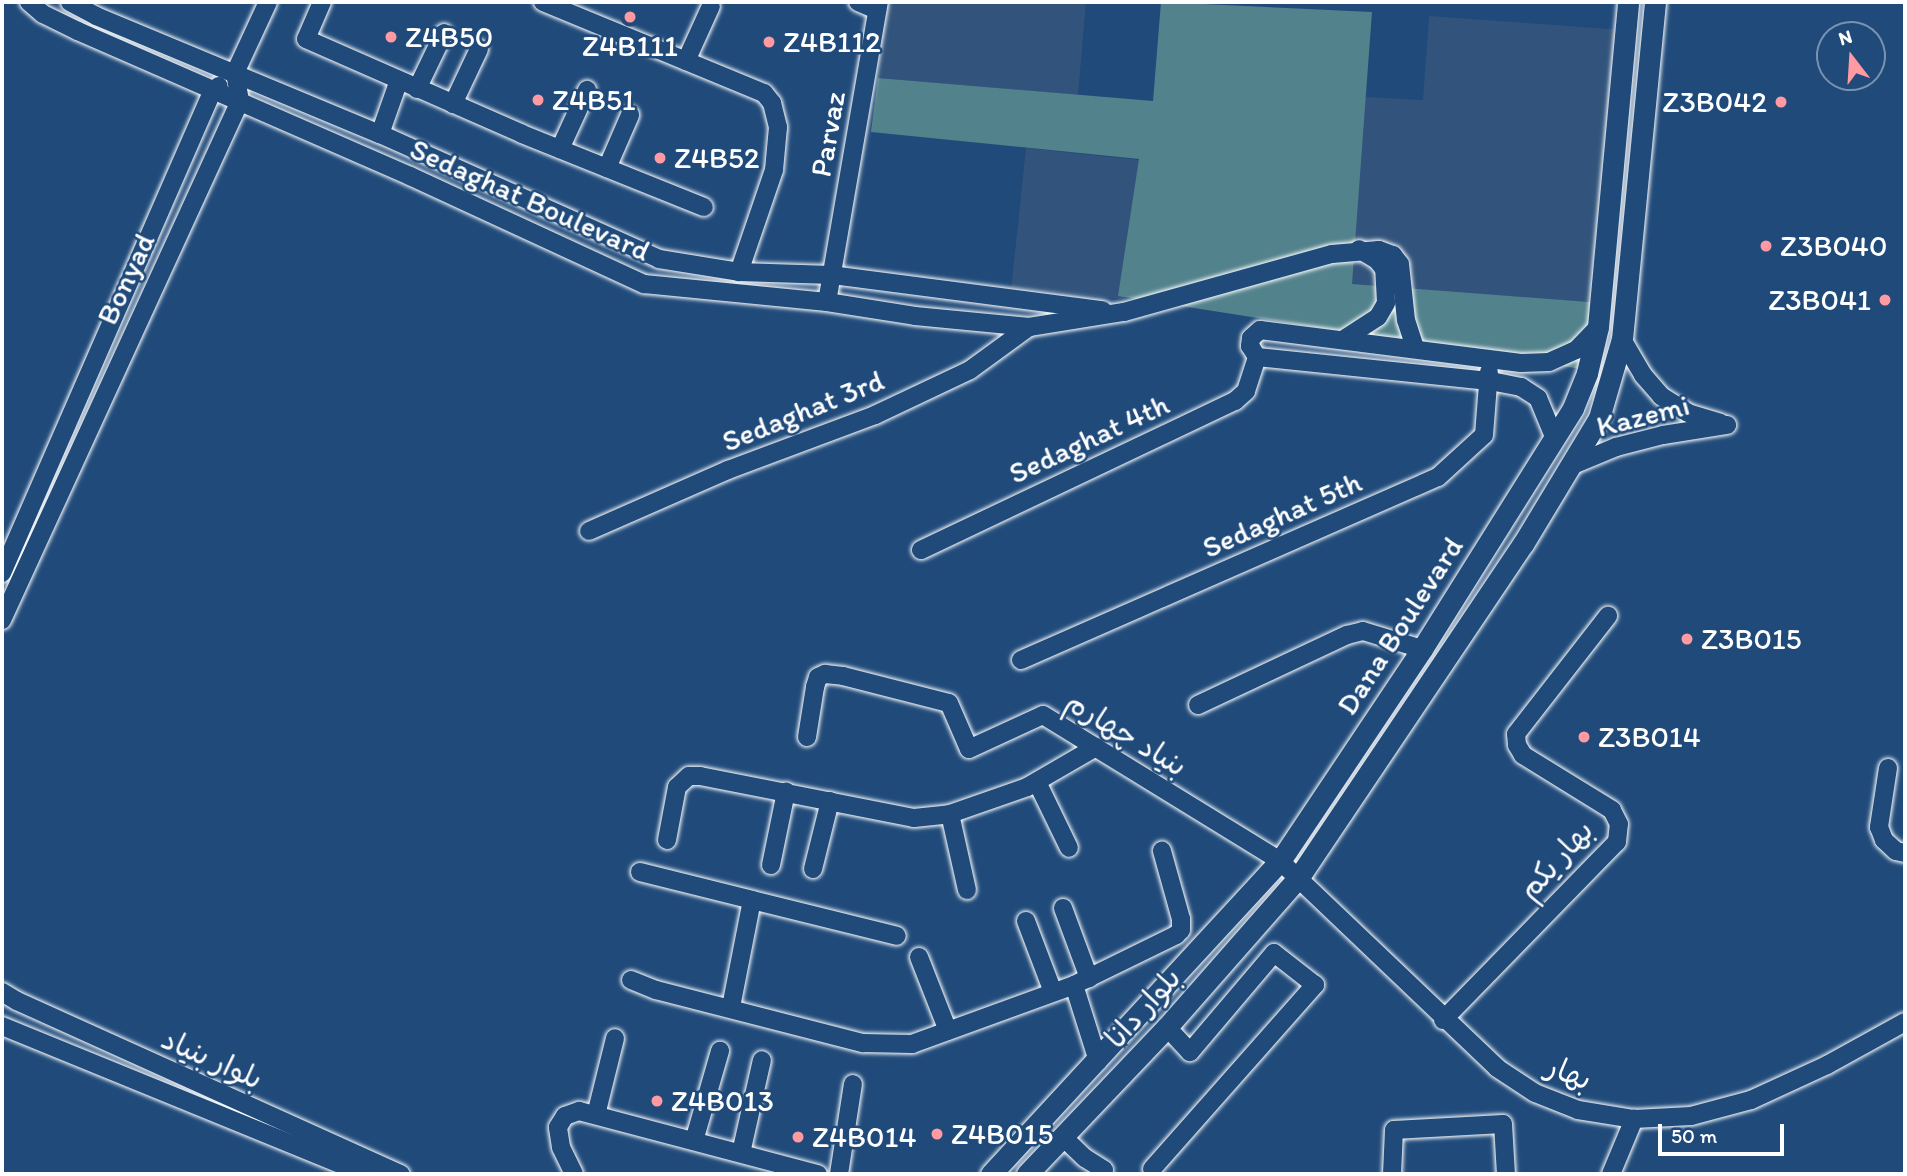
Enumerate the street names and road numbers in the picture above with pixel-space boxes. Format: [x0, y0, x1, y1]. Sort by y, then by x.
street label: Parvaz [803, 88, 853, 180]
street label: Sedaghat Boulevard [404, 131, 656, 269]
street label: Bonyad [89, 228, 163, 330]
street label: Sedaghat 3rd [717, 362, 889, 460]
street label: Sedaghat 4th [1003, 386, 1175, 492]
street label: Kazemi [1593, 387, 1693, 445]
street label: Sedaghat 5th [1197, 464, 1367, 566]
street label: Dana Boulevard [1329, 530, 1471, 722]
street label: بنیاد چهارم [1059, 684, 1193, 784]
street label: بهار یکم [1511, 813, 1601, 907]
street label: بلوار دانا [1097, 960, 1189, 1056]
street label: بلوار بنیاد [156, 1021, 268, 1097]
street label: بهار [1541, 1048, 1597, 1098]

